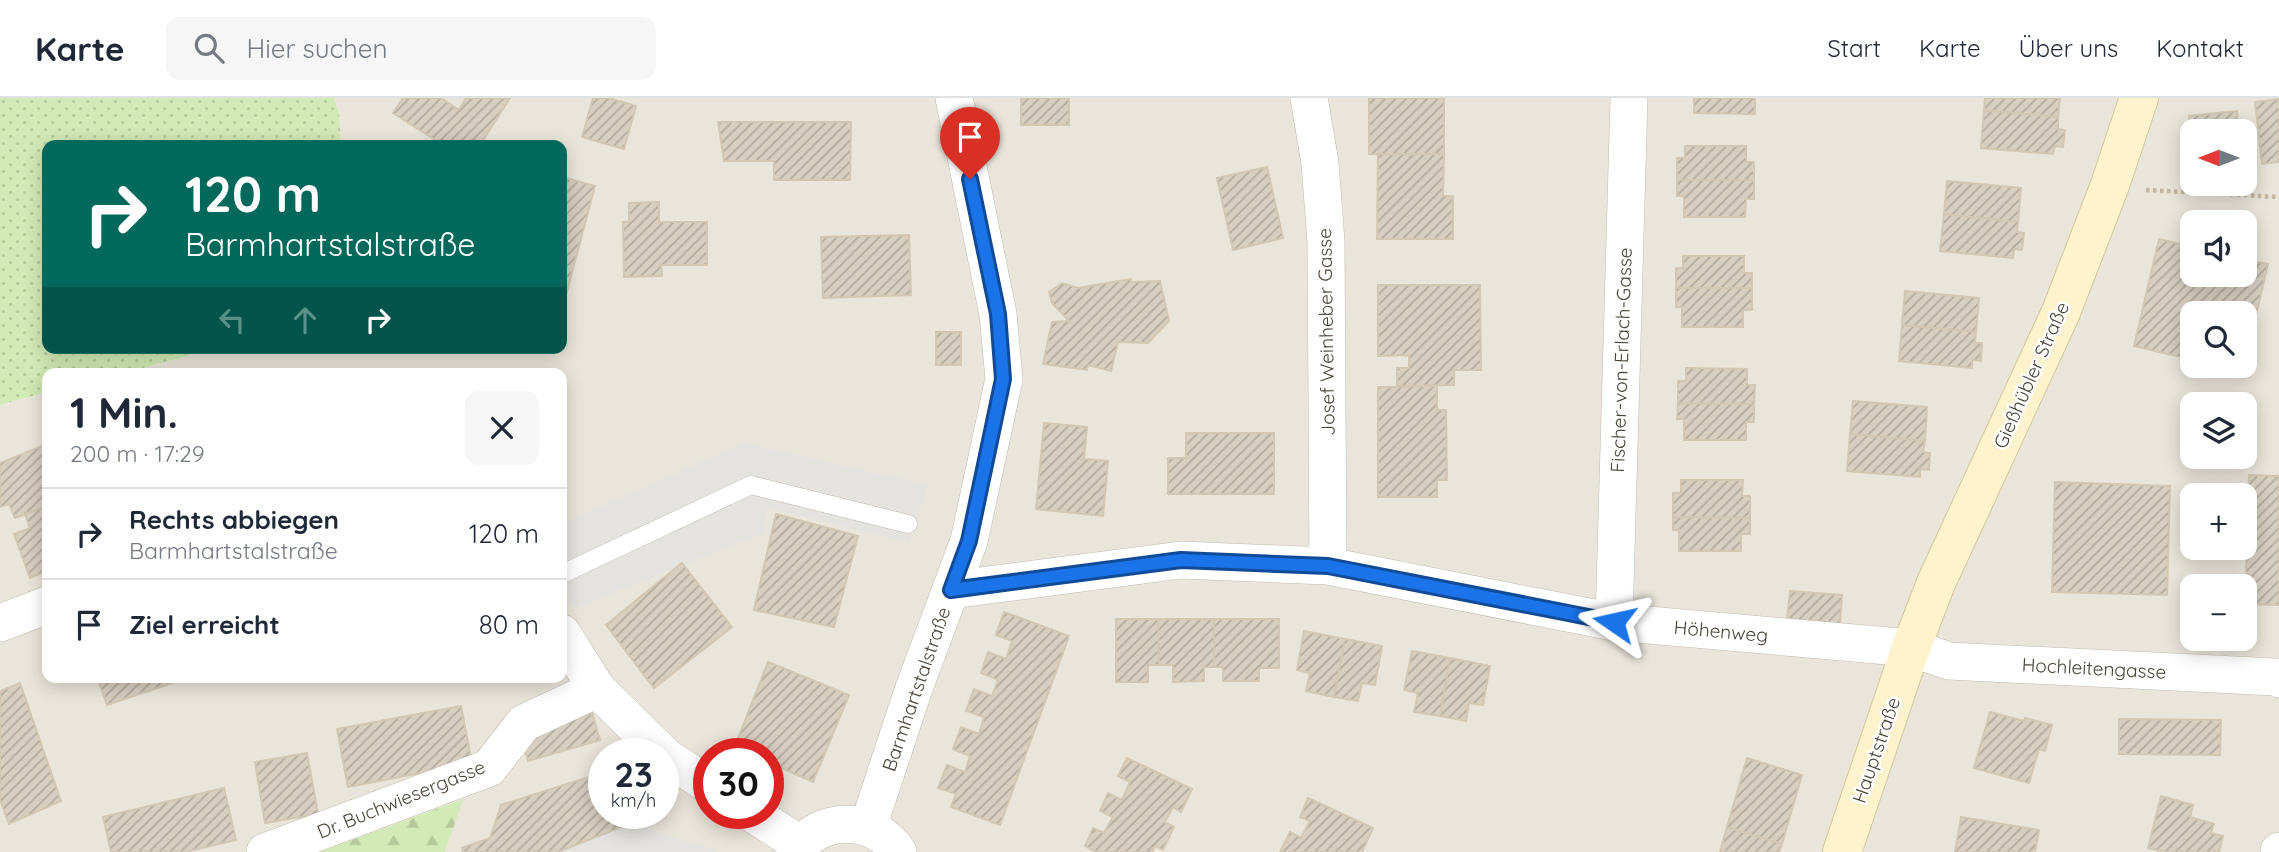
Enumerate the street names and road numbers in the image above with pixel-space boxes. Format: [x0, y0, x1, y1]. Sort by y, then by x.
street label: Josef Weinheber Gasse [1312, 228, 1340, 436]
street label: Fischer-von-Erlach-Gasse [1605, 247, 1637, 473]
street label: Gießhübler Straße [1988, 298, 2074, 452]
street label: Barmhartstalstraße [877, 604, 955, 774]
street label: Höhenweg [1673, 615, 1769, 647]
street label: Hochleitengasse [2021, 652, 2167, 684]
street label: Hauptstraße [1847, 694, 1905, 806]
street label: Dr. Buchwiesergasse [314, 754, 488, 844]

